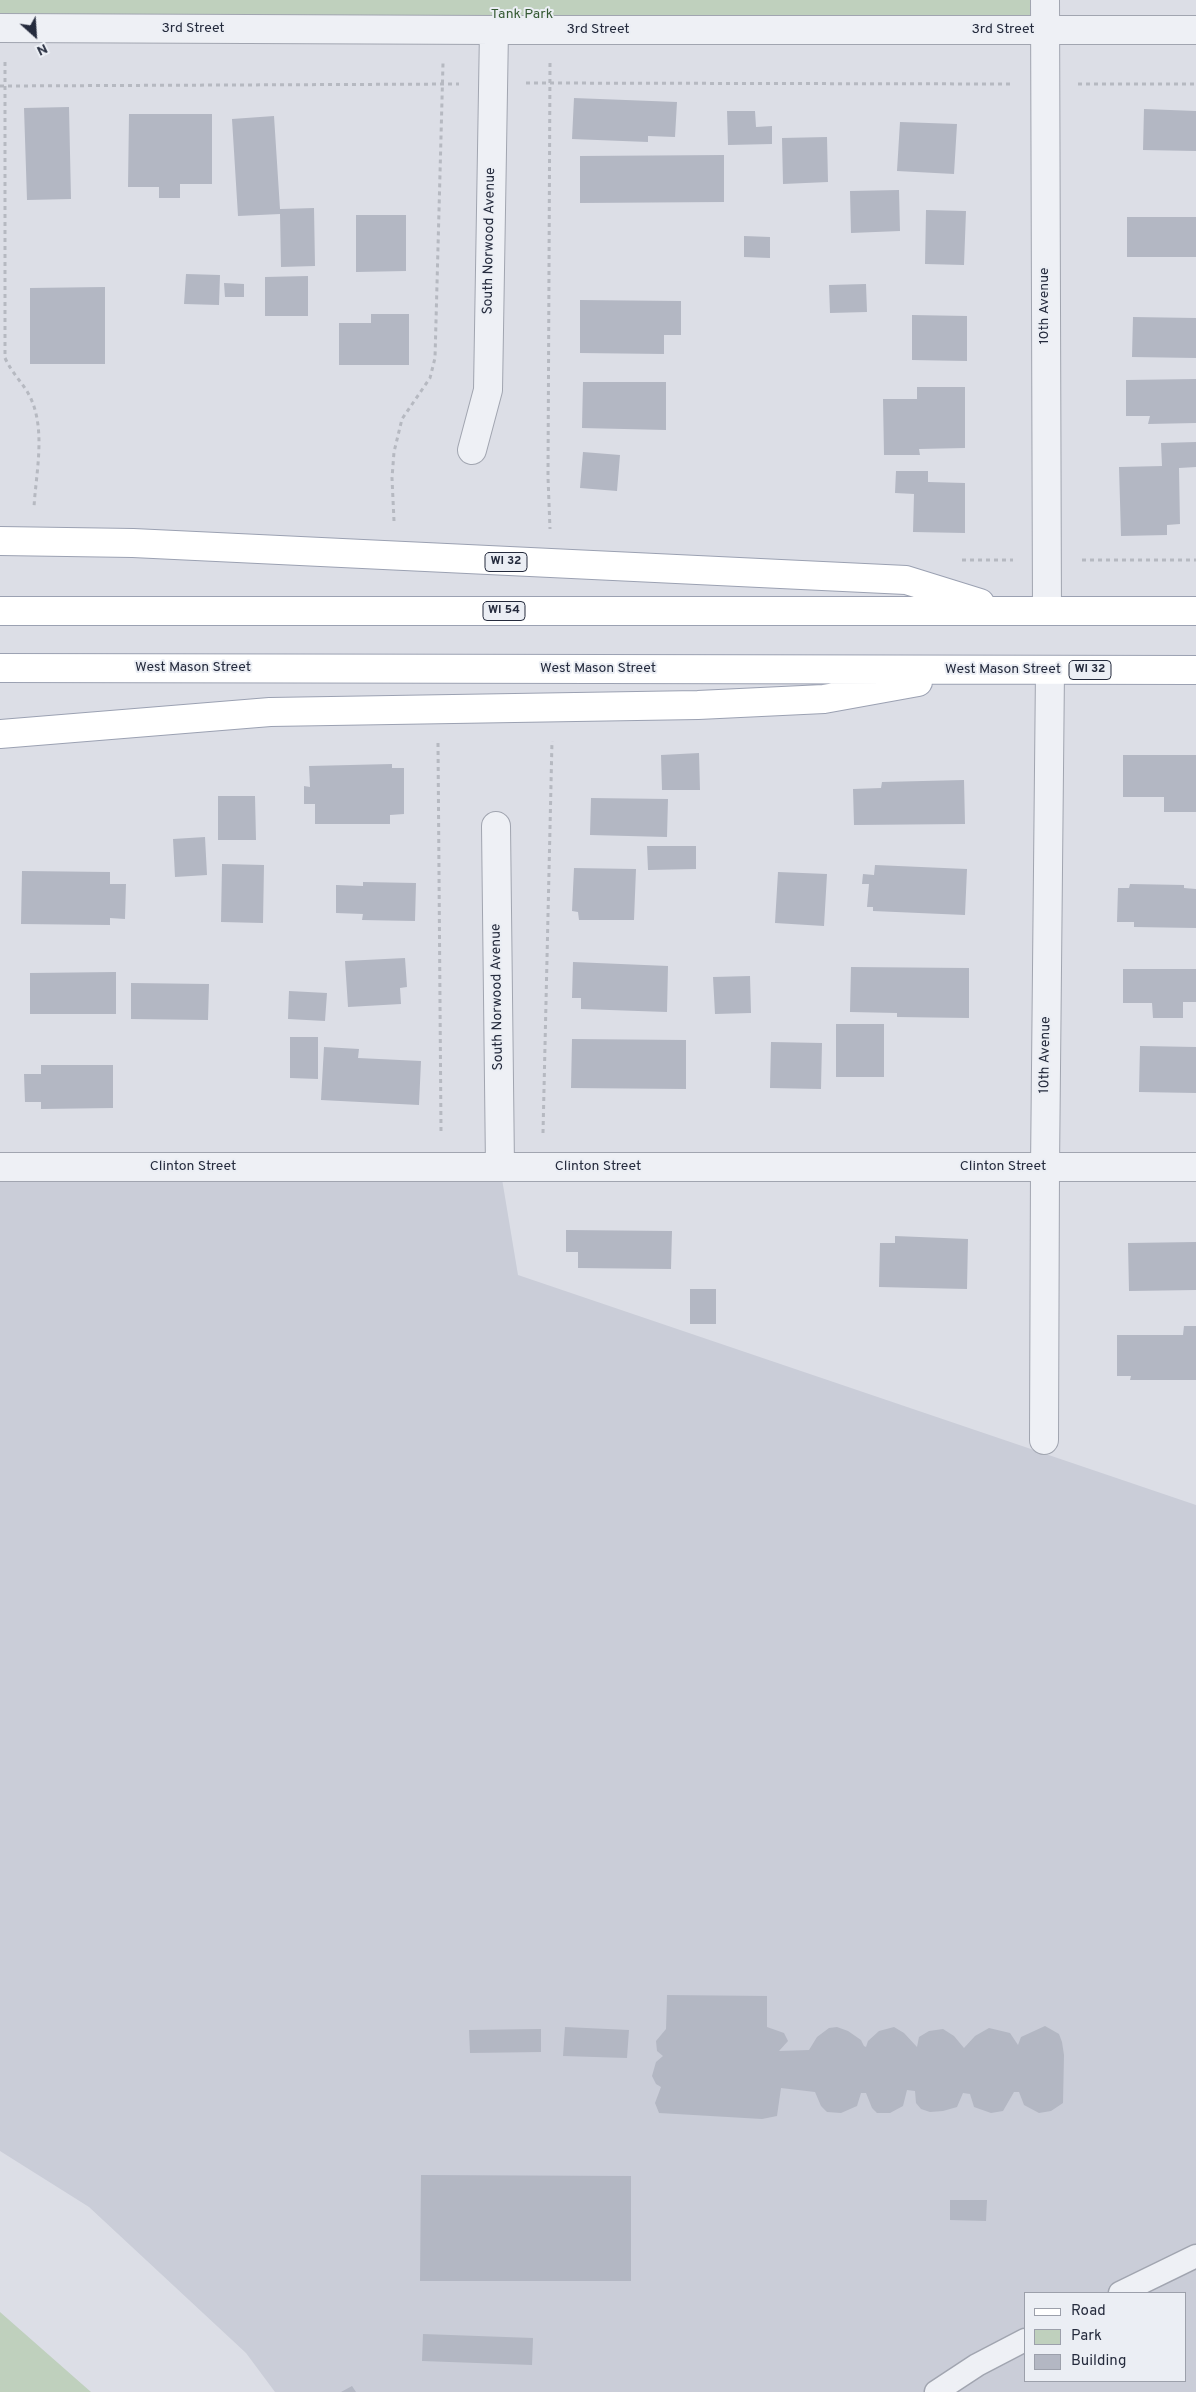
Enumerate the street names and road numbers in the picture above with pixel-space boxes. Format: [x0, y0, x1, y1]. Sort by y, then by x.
street label: 3rd Street [161, 21, 225, 37]
street label: 3rd Street [566, 22, 630, 38]
street label: 3rd Street [971, 22, 1035, 38]
street label: South Norwood Avenue [480, 167, 500, 315]
street label: 10th Avenue [1037, 267, 1053, 345]
road number: WI 32 [485, 552, 527, 572]
road number: WI 54 [483, 602, 525, 620]
street label: West Mason Street [135, 660, 251, 676]
road number: WI 32 [1069, 660, 1111, 680]
street label: West Mason Street [540, 661, 656, 677]
street label: West Mason Street [945, 662, 1061, 678]
street label: South Norwood Avenue [488, 923, 508, 1071]
street label: 10th Avenue [1037, 1016, 1055, 1094]
street label: Clinton Street [150, 1159, 236, 1175]
street label: Clinton Street [555, 1159, 641, 1175]
street label: Clinton Street [960, 1159, 1046, 1175]

